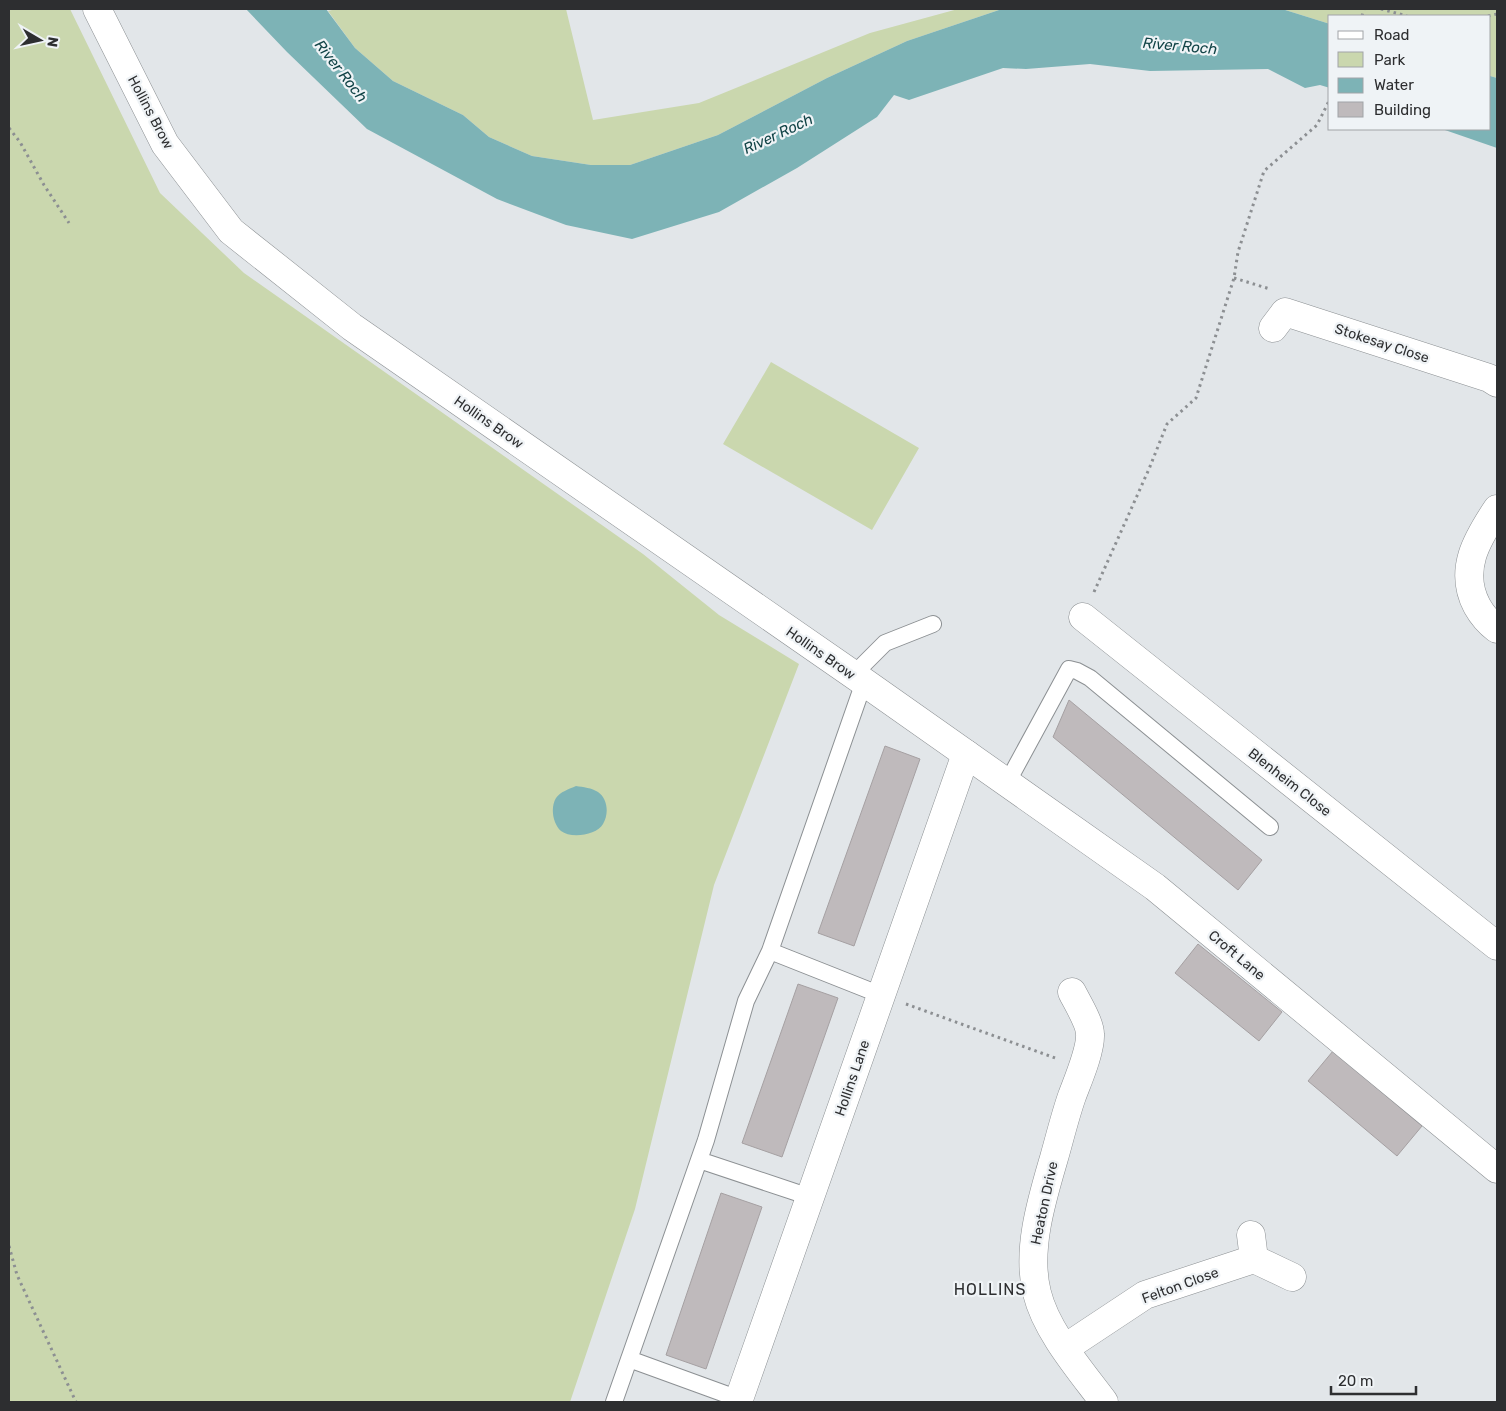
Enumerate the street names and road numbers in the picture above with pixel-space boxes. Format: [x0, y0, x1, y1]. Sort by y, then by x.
street label: Hollins Brow [124, 73, 177, 152]
street label: Stokesay Close [1333, 320, 1431, 367]
street label: Hollins Brow [451, 392, 527, 453]
street label: Hollins Brow [783, 623, 859, 684]
street label: Blenheim Close [1245, 745, 1335, 820]
street label: Croft Lane [1205, 927, 1269, 984]
street label: Hollins Lane [832, 1038, 873, 1118]
street label: Heaton Drive [1027, 1160, 1062, 1246]
street label: Felton Close [1139, 1264, 1221, 1307]

